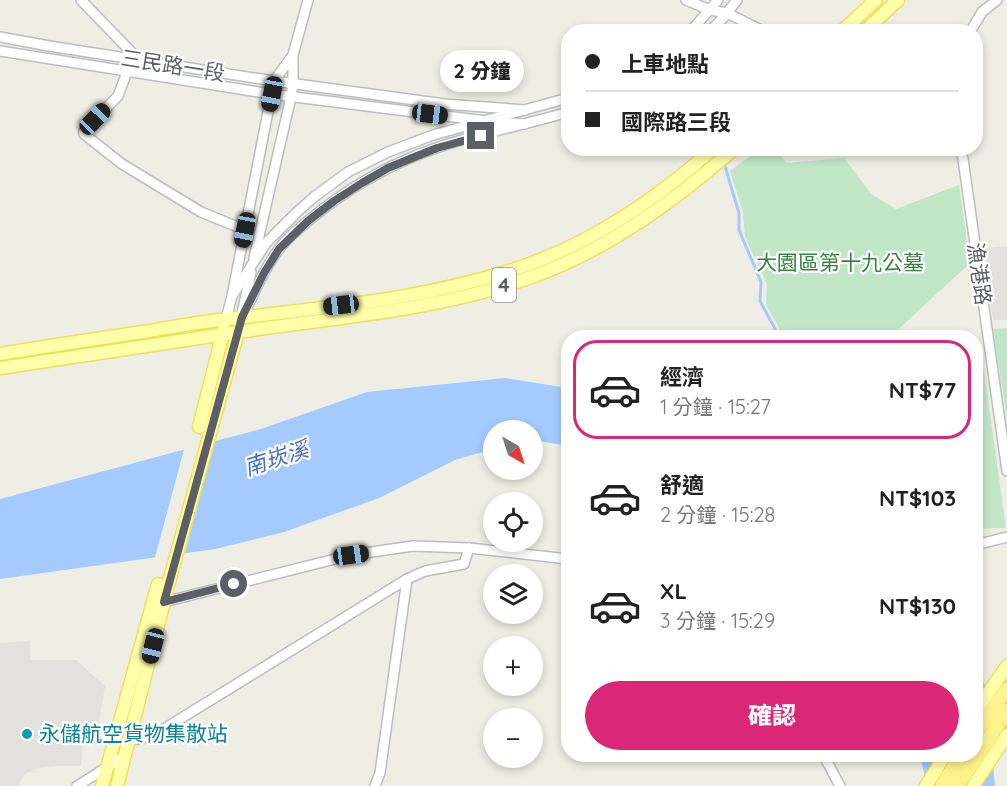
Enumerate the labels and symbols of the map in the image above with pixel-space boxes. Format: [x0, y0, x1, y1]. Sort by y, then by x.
street label: 三民路一段 [119, 44, 227, 86]
callout: 2 分鐘 [439, 49, 523, 91]
car [260, 75, 284, 113]
car [76, 100, 114, 138]
car [411, 103, 449, 125]
route end [467, 122, 494, 149]
car [233, 211, 257, 249]
street label: 漁港路 [963, 241, 997, 307]
park label: 大園區第十九公墓 [756, 249, 924, 275]
road number: 4 [492, 268, 516, 302]
car [322, 294, 360, 316]
north arrow [483, 420, 543, 480]
water label: 南崁溪 [240, 434, 315, 482]
car [332, 544, 370, 566]
route start [220, 570, 247, 597]
car [140, 626, 166, 666]
place label: 永儲航空貨物集散站 [39, 720, 228, 746]
marker: 永儲航空貨物集散站 [20, 727, 34, 741]

